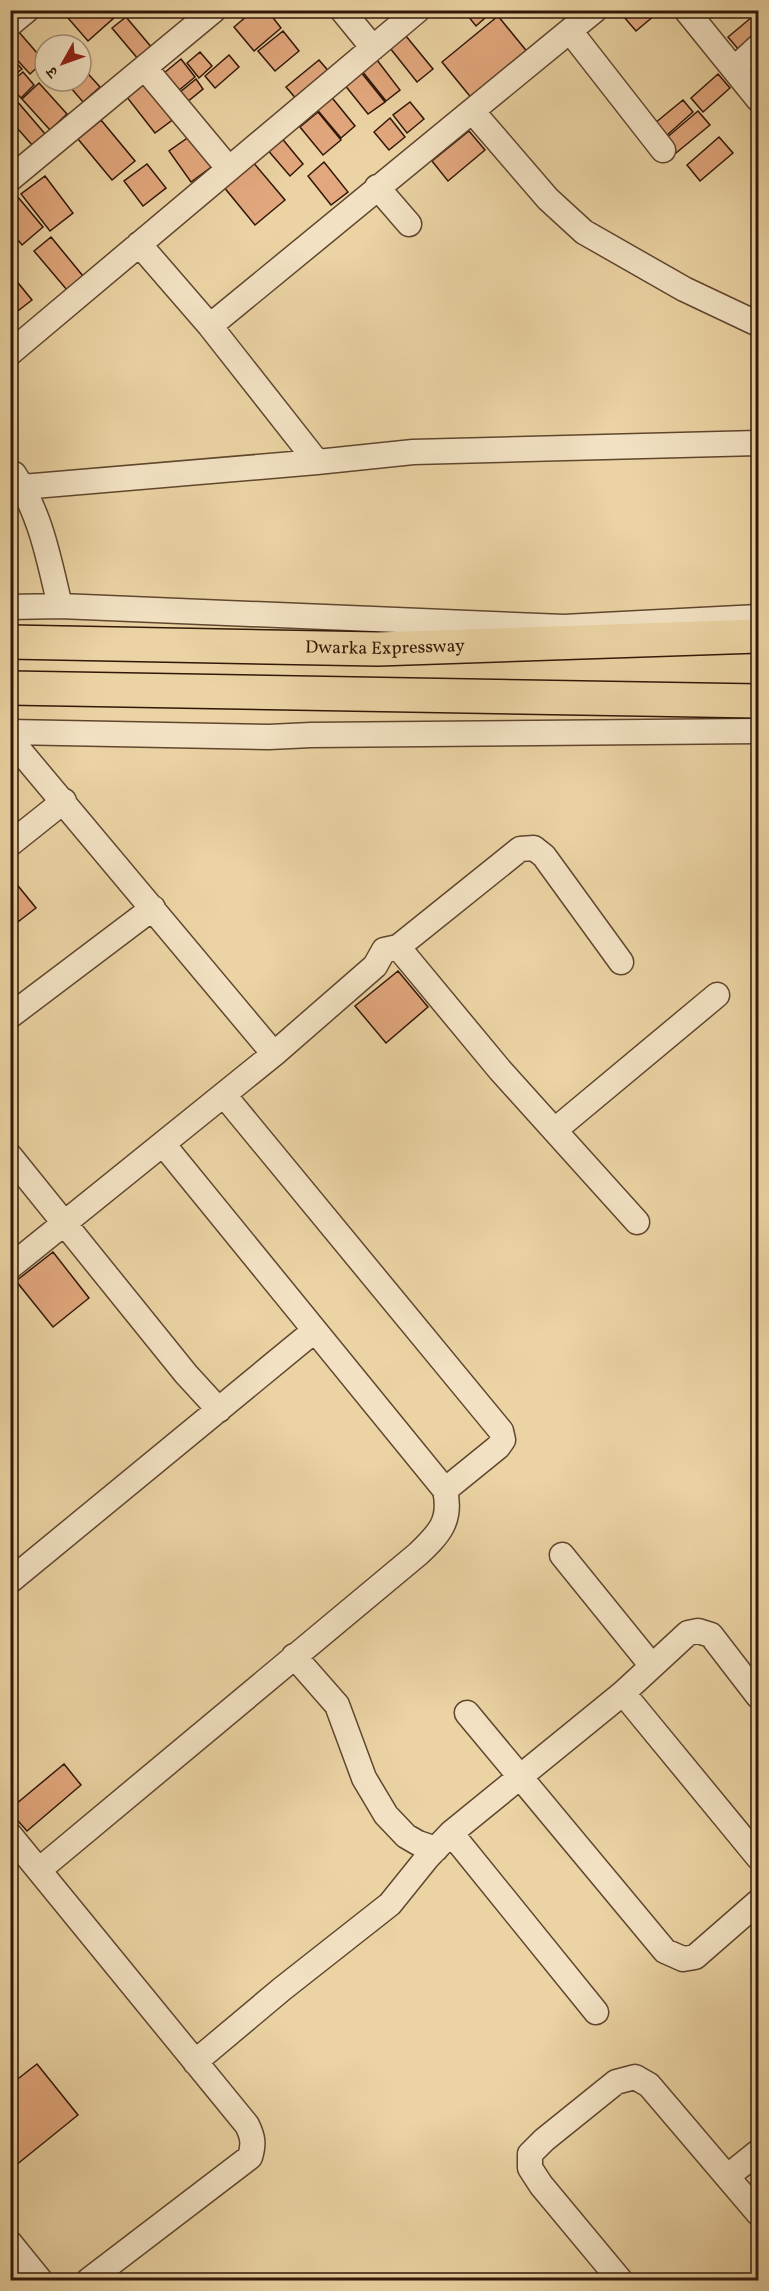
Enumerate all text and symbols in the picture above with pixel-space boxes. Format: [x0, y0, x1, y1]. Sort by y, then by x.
north arrow [33, 33, 93, 93]
text: उ [41, 60, 65, 82]
street label: Dwarka Expressway [305, 634, 465, 662]

